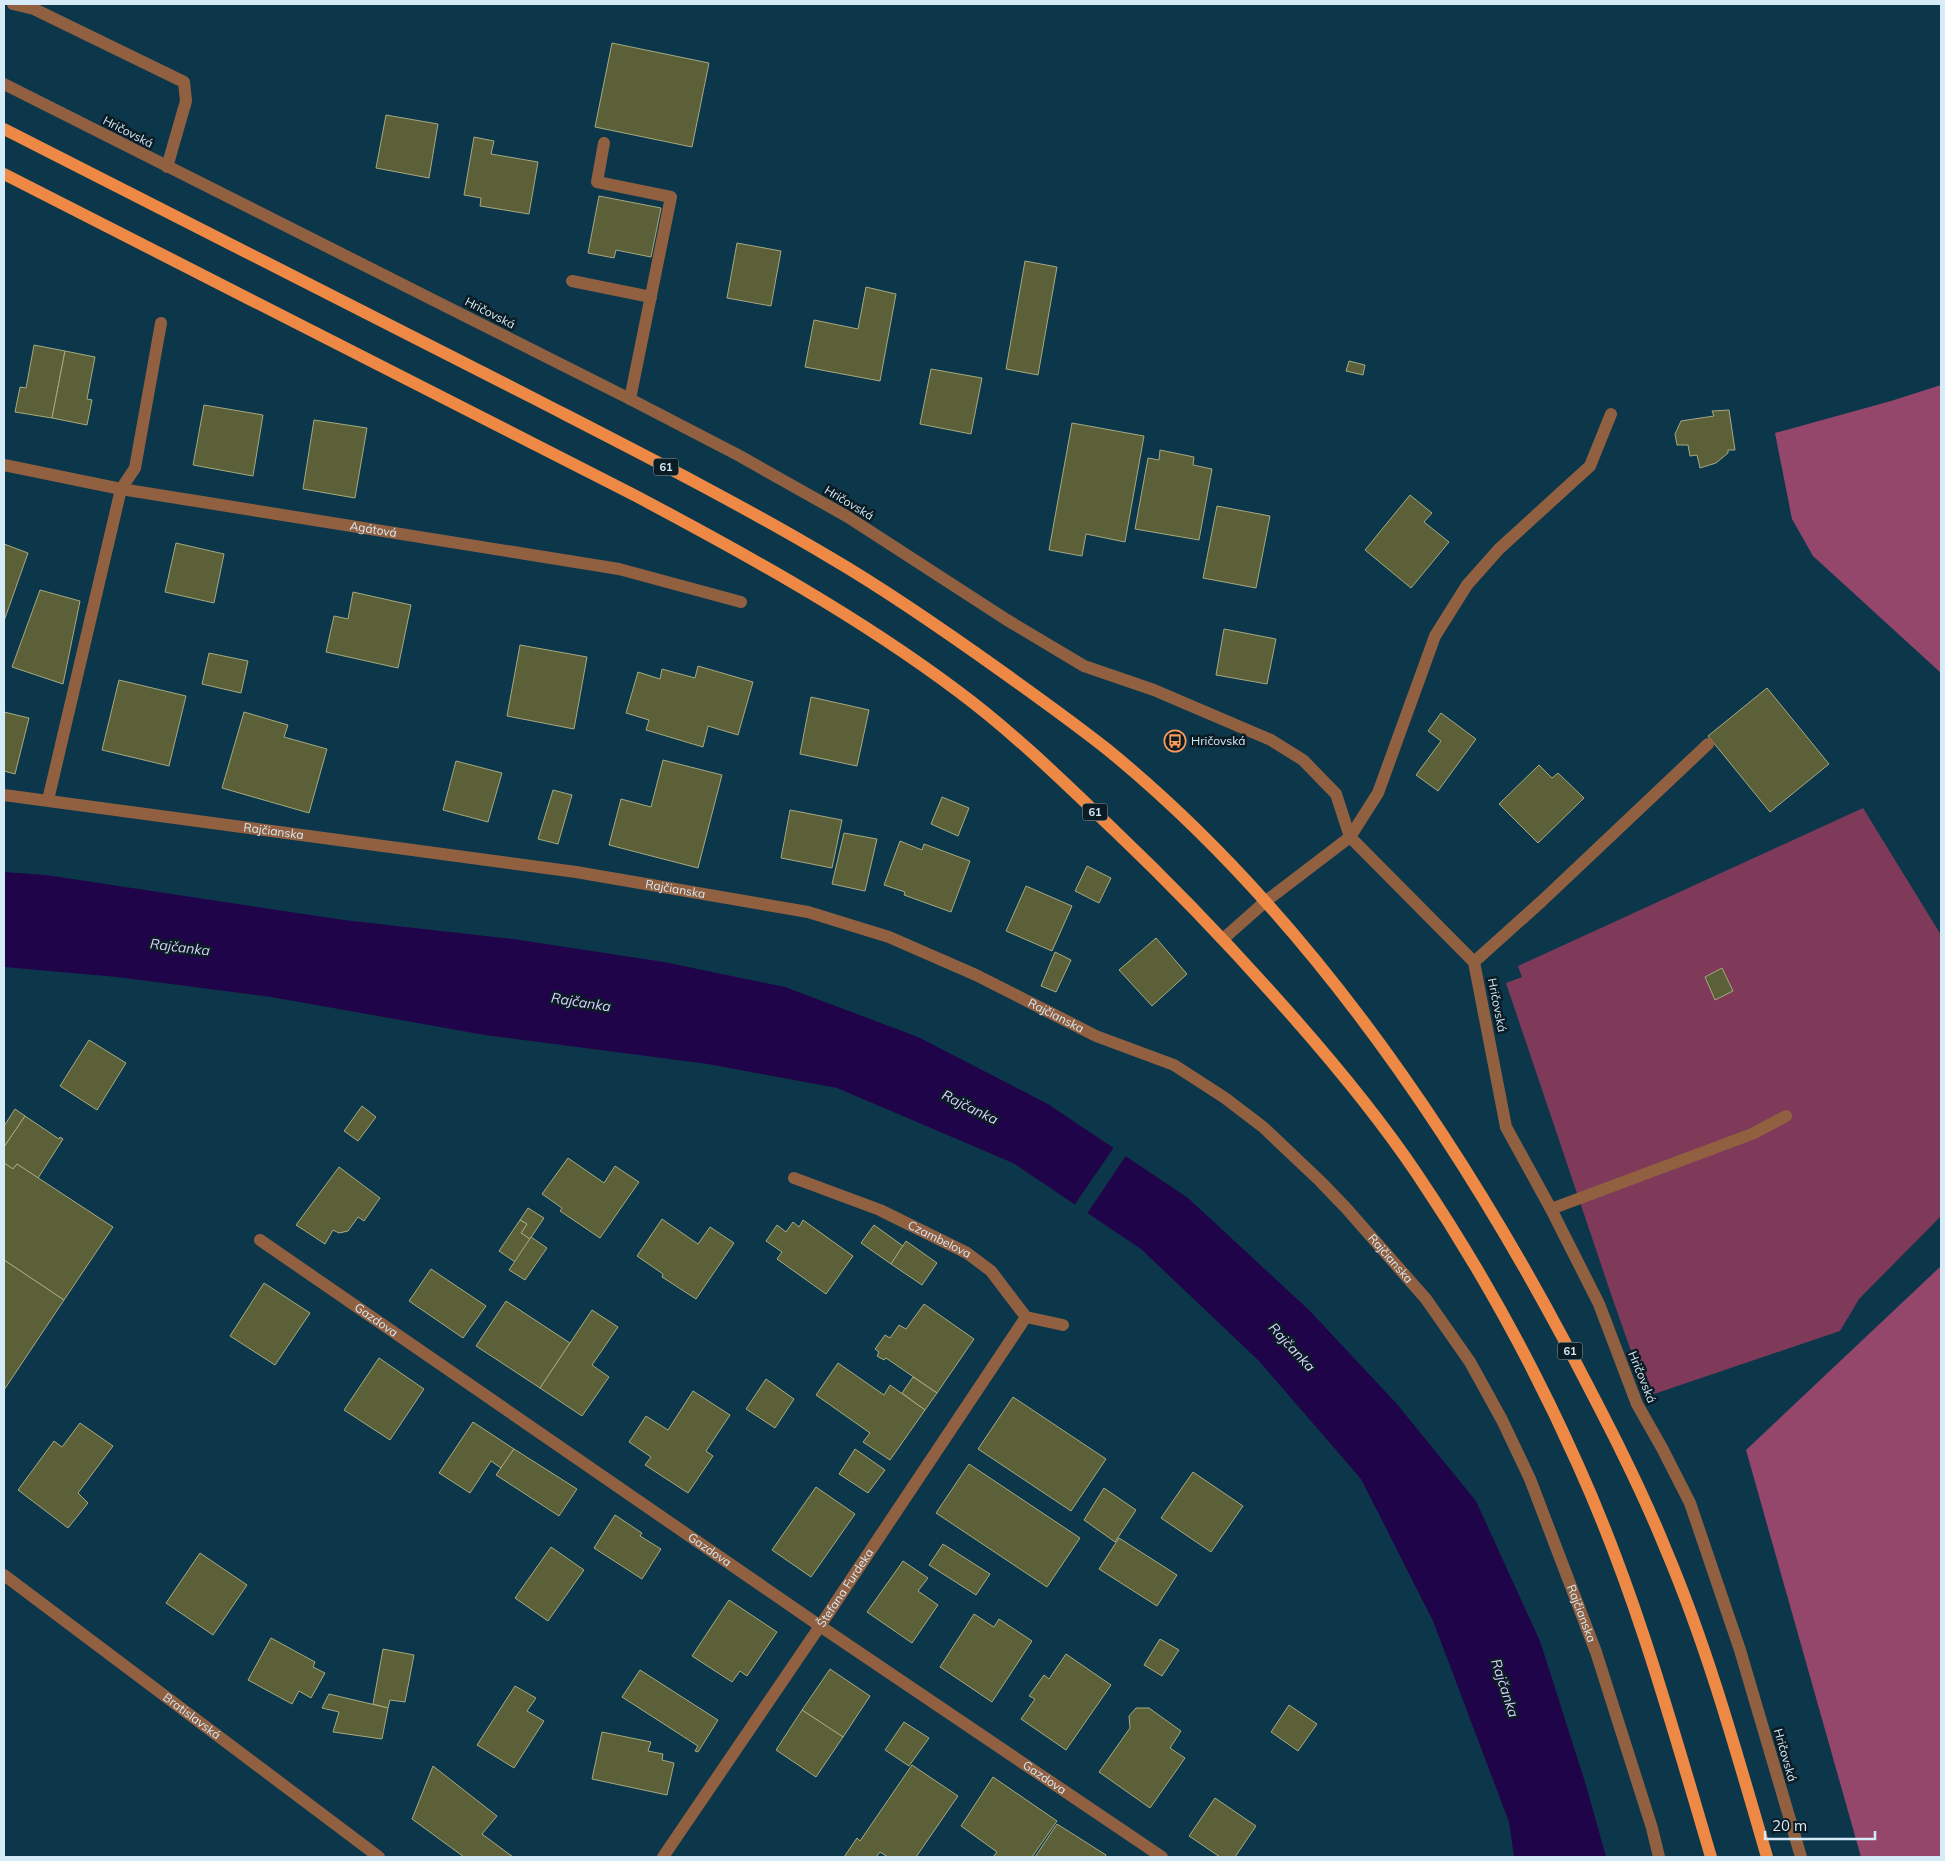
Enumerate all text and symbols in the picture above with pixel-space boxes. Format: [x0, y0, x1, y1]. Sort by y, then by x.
street label: Hričovská [101, 112, 156, 151]
street label: Hričovská [463, 293, 518, 332]
road number: 61 [654, 458, 678, 476]
street label: Hričovská [822, 482, 877, 523]
street label: Agátová [349, 518, 398, 540]
bus stop icon: Hričovská [1163, 729, 1187, 753]
place label: Hričovská [1191, 733, 1246, 748]
road number: 61 [1082, 804, 1108, 820]
street label: Rajčianska [243, 819, 305, 842]
street label: Rajčianska [644, 876, 707, 901]
water label: Rajčanka [149, 934, 211, 960]
street label: Hričovská [1485, 977, 1510, 1033]
water label: Rajčanka [550, 988, 612, 1016]
street label: Rajčianska [1026, 995, 1087, 1036]
water label: Rajčanka [939, 1086, 1001, 1128]
street label: Czambelova [905, 1217, 974, 1261]
street label: Rajčianska [1365, 1230, 1417, 1286]
street label: Gazdova [352, 1299, 401, 1340]
water label: Rajčanka [1265, 1319, 1319, 1375]
road number: 61 [1558, 1342, 1582, 1360]
street label: Hričovská [1625, 1349, 1660, 1405]
street label: Gazdova [685, 1529, 734, 1570]
street label: Štefana Furdeka [813, 1545, 877, 1630]
street label: Rajčianska [1564, 1582, 1600, 1644]
water label: Rajčanka [1487, 1656, 1523, 1720]
street label: Bratislavská [160, 1689, 224, 1742]
street label: Hričovská [1771, 1727, 1800, 1783]
street label: Gazdova [1020, 1757, 1069, 1797]
scale bar [1765, 1808, 1875, 1840]
text: 20 m [1772, 1816, 1807, 1835]

